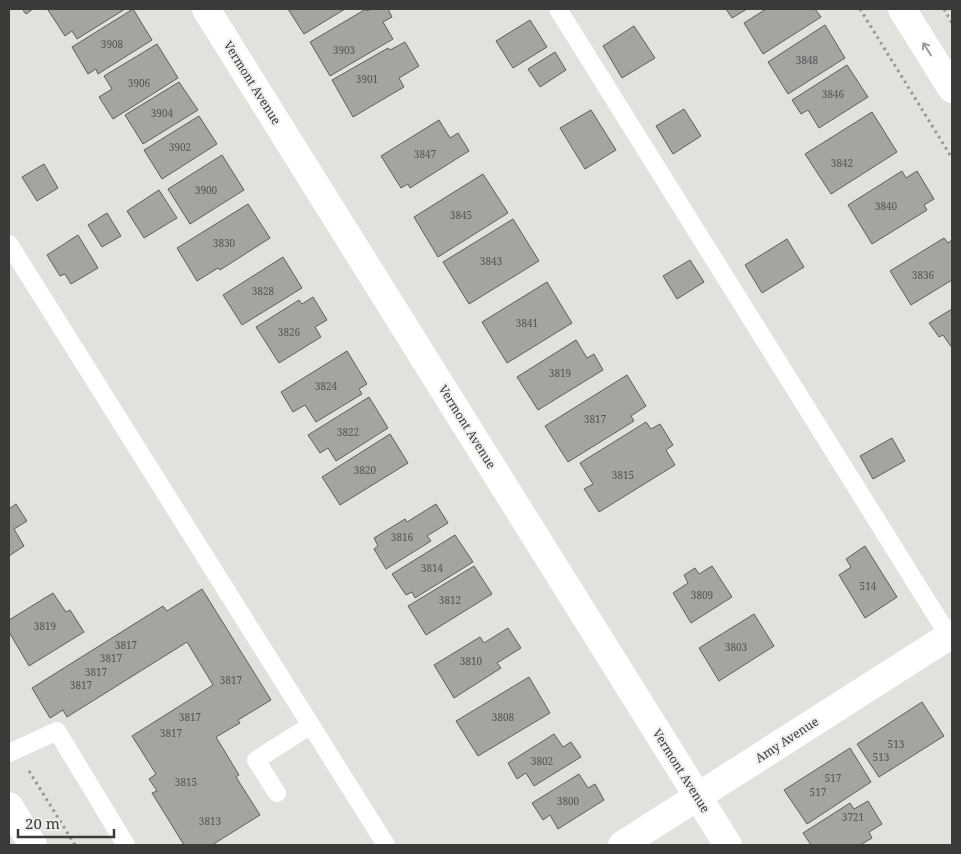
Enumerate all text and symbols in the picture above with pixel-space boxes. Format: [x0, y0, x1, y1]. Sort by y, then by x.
house number: 3908 [101, 37, 124, 51]
street label: Vermont Avenue [220, 38, 285, 128]
one-way arrow [922, 42, 932, 56]
house number: 3903 [333, 43, 356, 57]
house number: 3848 [796, 53, 819, 67]
house number: 3901 [356, 72, 378, 86]
house number: 3906 [128, 76, 151, 90]
house number: 3846 [822, 87, 845, 101]
house number: 3904 [151, 106, 174, 120]
house number: 3902 [169, 140, 191, 154]
house number: 3847 [414, 147, 437, 161]
house number: 3842 [831, 156, 853, 170]
house number: 3900 [195, 183, 218, 197]
house number: 3840 [875, 199, 898, 213]
house number: 3845 [450, 208, 472, 222]
house number: 3830 [213, 236, 236, 250]
house number: 3843 [480, 254, 503, 268]
house number: 3836 [912, 268, 935, 282]
house number: 3828 [252, 284, 275, 298]
house number: 3841 [516, 316, 538, 330]
house number: 3826 [278, 325, 301, 339]
house number: 3819 [549, 366, 571, 380]
house number: 3824 [315, 379, 338, 393]
street label: Vermont Avenue [435, 382, 500, 472]
house number: 3817 [584, 412, 607, 426]
house number: 3822 [337, 425, 359, 439]
house number: 3820 [354, 463, 377, 477]
house number: 3815 [612, 468, 634, 482]
house number: 3816 [391, 530, 414, 544]
house number: 3814 [421, 561, 444, 575]
house number: 514 [860, 579, 877, 593]
house number: 3809 [691, 588, 713, 602]
house number: 3812 [439, 593, 461, 607]
house number: 3819 [34, 619, 56, 633]
house number: 3817 [115, 638, 138, 652]
house number: 3803 [725, 640, 748, 654]
house number: 3817 [100, 651, 123, 665]
house number: 3810 [460, 654, 483, 668]
house number: 3817 [85, 665, 108, 679]
house number: 3817 [220, 673, 243, 687]
house number: 3817 [70, 678, 93, 692]
house number: 3817 [179, 710, 202, 724]
house number: 3808 [492, 710, 515, 724]
street label: Amy Avenue [752, 713, 822, 766]
house number: 3817 [160, 726, 183, 740]
street label: Vermont Avenue [649, 726, 714, 816]
house number: 513 [888, 737, 905, 751]
house number: 513 [873, 750, 890, 764]
house number: 3802 [531, 754, 553, 768]
house number: 517 [825, 771, 842, 785]
house number: 3815 [175, 775, 197, 789]
house number: 517 [810, 785, 827, 799]
house number: 3800 [557, 794, 580, 808]
scale bar [18, 806, 114, 838]
house number: 3721 [842, 810, 864, 824]
text: 20 m [25, 813, 60, 833]
house number: 3813 [199, 814, 222, 828]

